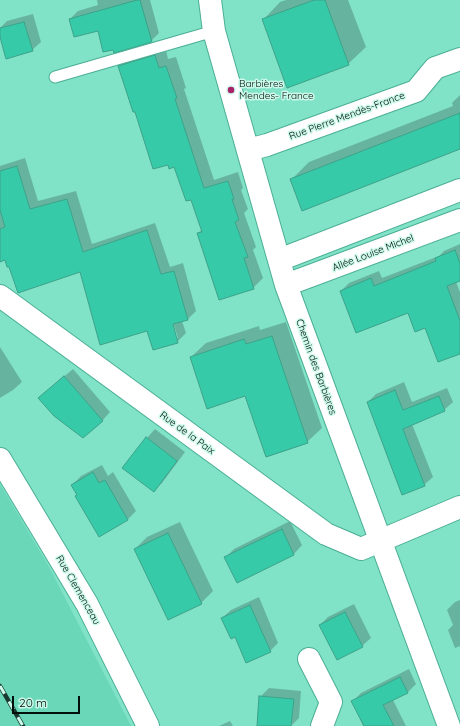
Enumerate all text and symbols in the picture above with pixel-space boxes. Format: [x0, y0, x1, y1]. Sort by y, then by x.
place label: Barbières Mendes- France [239, 78, 314, 102]
marker: Barbières Mendes- France [226, 85, 236, 95]
street label: Rue Pierre Mendès-France [288, 89, 406, 143]
street label: Allée Louise Michel [330, 232, 416, 274]
street label: Chemin des Barbières [293, 317, 339, 417]
street label: Rue de la Paix [157, 409, 217, 457]
street label: Rue Clemenceau [53, 553, 103, 627]
scale bar [14, 688, 82, 714]
text: 20 m [19, 695, 47, 710]

